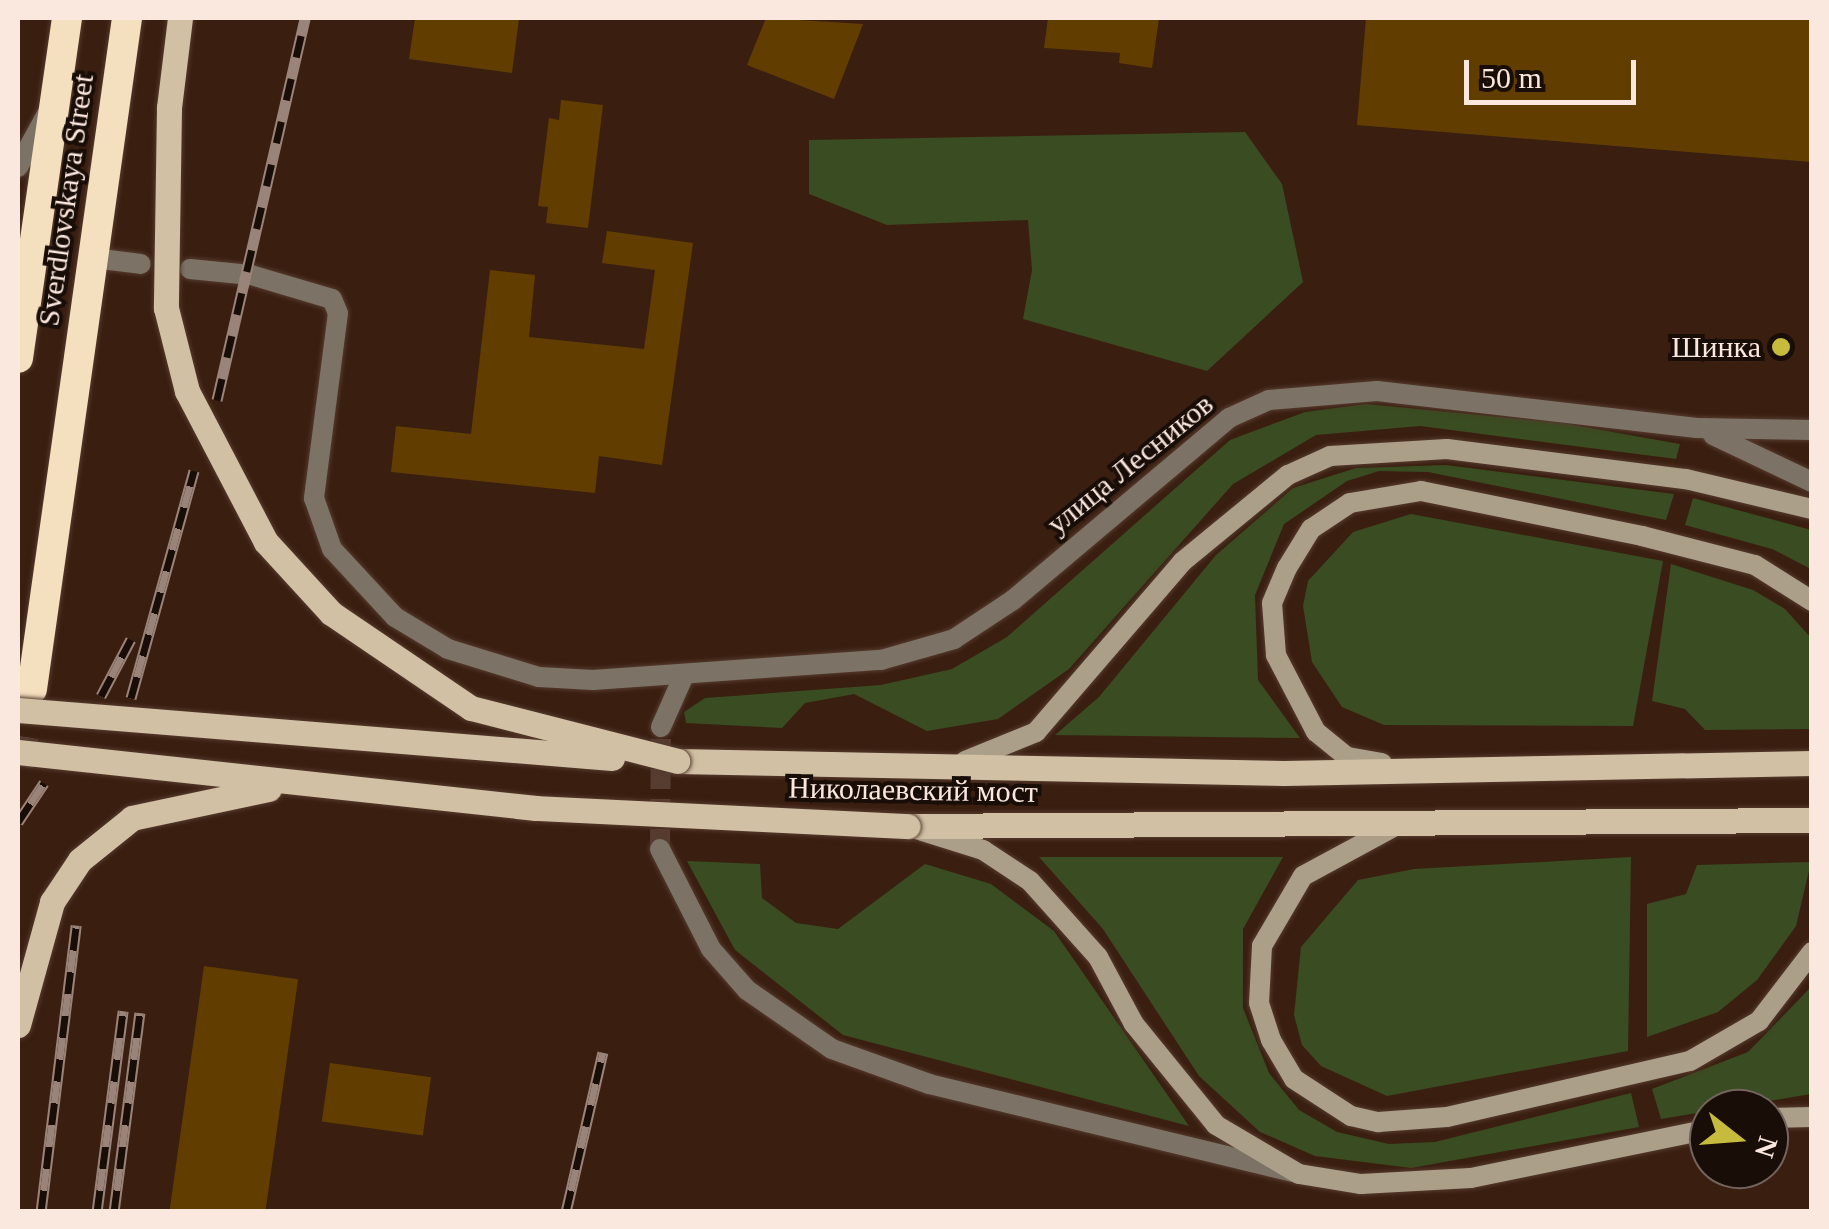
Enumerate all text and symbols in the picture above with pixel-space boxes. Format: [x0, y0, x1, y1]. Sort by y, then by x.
scale bar [1469, 40, 1642, 102]
text: 50 m [1481, 61, 1542, 94]
street label: Sverdlovskaya Street [30, 72, 102, 328]
place label: Шинка [1671, 329, 1761, 365]
marker: Шинка [1770, 336, 1792, 358]
street label: улица Лесников [1040, 386, 1220, 542]
street label: Николаевский мост [788, 770, 1038, 810]
north arrow [1689, 1089, 1789, 1189]
text: N [1748, 1133, 1784, 1162]

